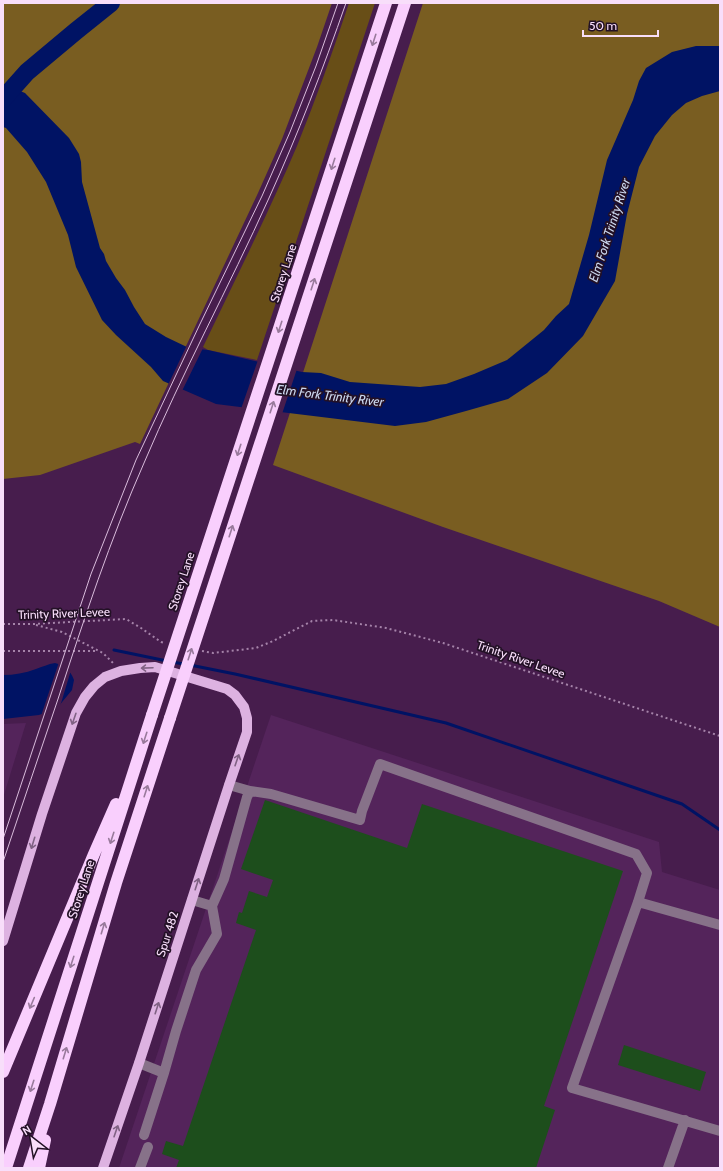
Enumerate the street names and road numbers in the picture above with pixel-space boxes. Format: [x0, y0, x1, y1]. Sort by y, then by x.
street label: Storey Lane [267, 242, 299, 304]
street label: Storey Lane [165, 550, 197, 612]
street label: Trinity River Levee [18, 604, 110, 622]
street label: Trinity River Levee [475, 637, 567, 681]
street label: Storey Lane [65, 858, 97, 920]
street label: Spur 482 [153, 909, 181, 959]

